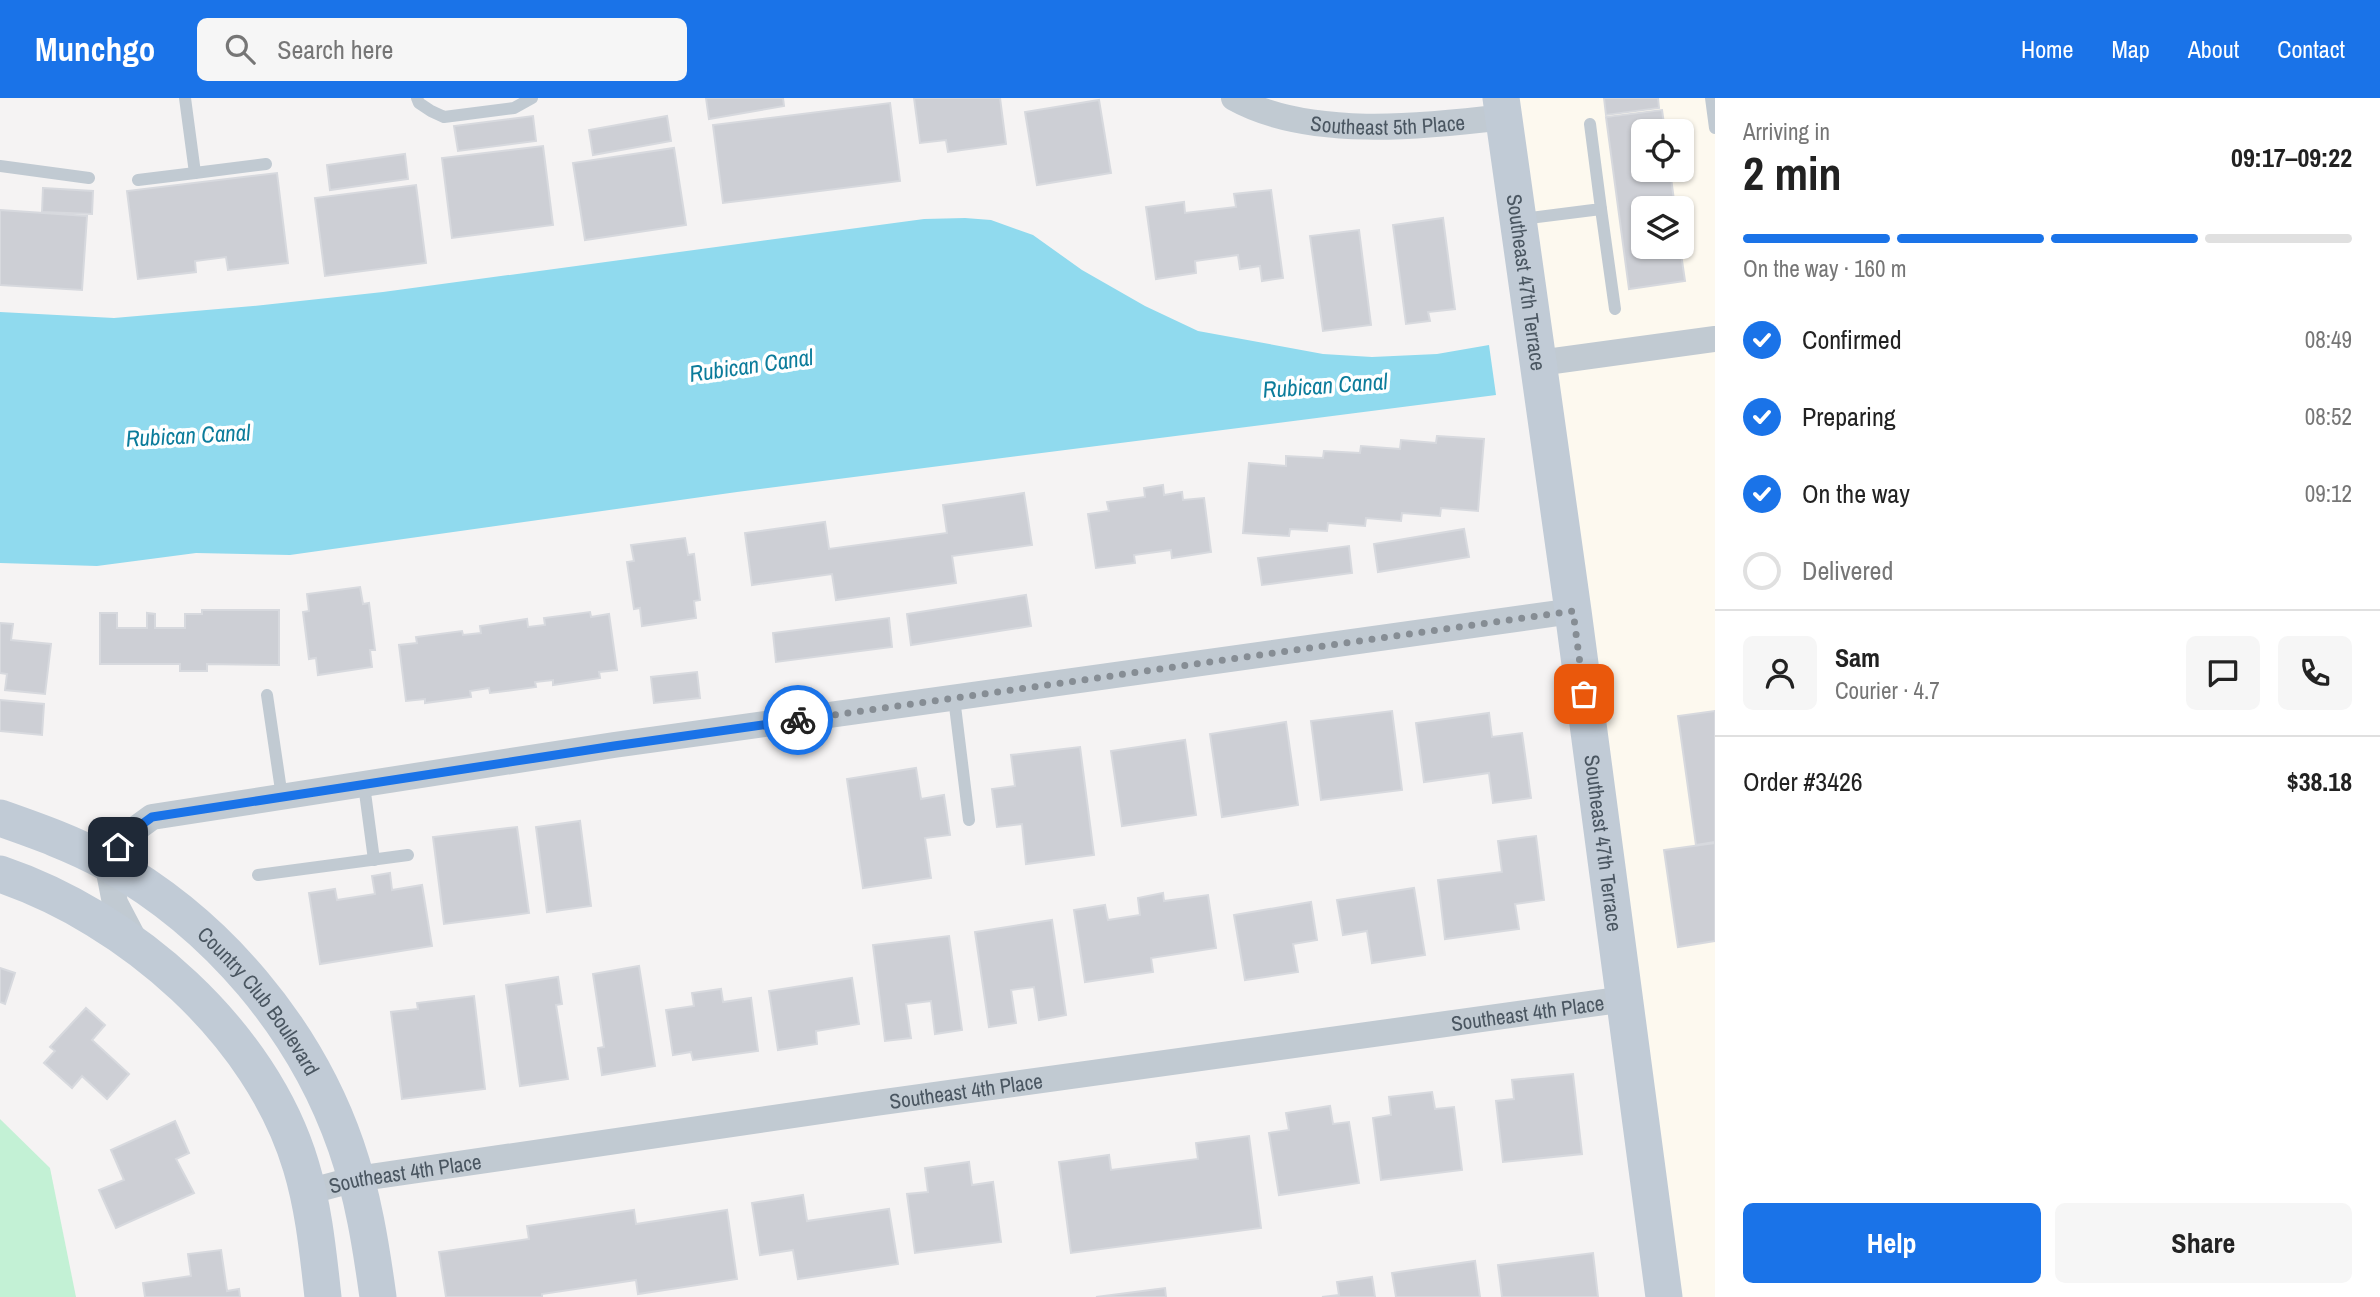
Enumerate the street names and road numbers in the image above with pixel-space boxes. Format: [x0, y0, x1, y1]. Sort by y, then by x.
street label: Southeast 5th Place [1309, 107, 1466, 141]
street label: Southeast 47th Terrace [1500, 192, 1554, 372]
street label: Southeast 47th Terrace [1578, 753, 1630, 933]
street label: Country Club Boulevard [192, 920, 327, 1080]
street label: Southeast 4th Place [1449, 988, 1606, 1038]
street label: Southeast 4th Place [888, 1066, 1044, 1115]
street label: Southeast 4th Place [325, 1146, 483, 1200]

